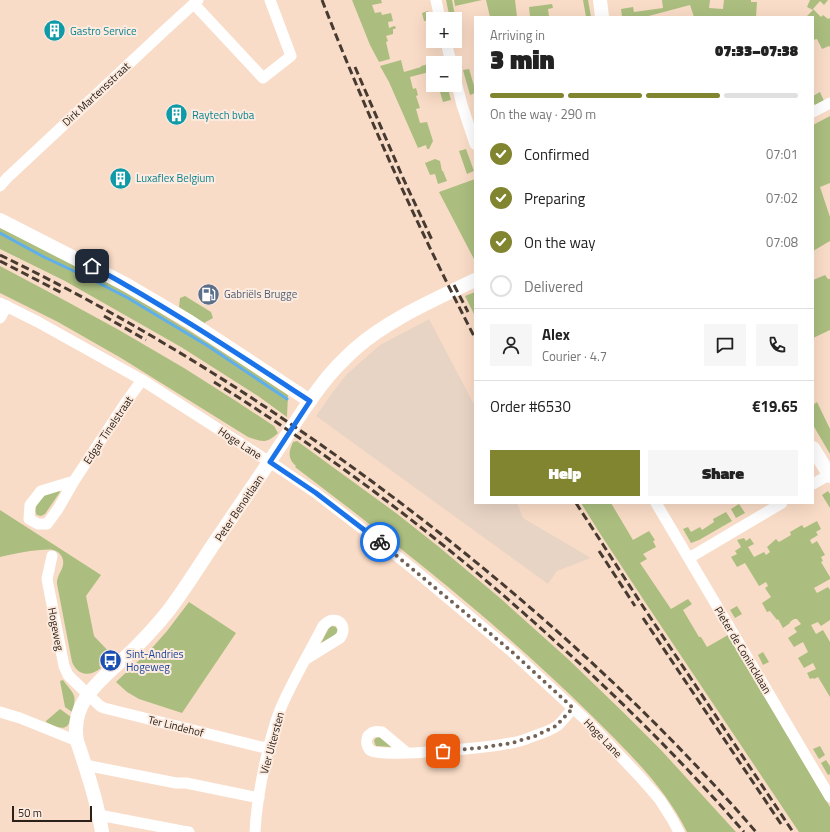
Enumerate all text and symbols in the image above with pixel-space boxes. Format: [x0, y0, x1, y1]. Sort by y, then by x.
map controls [426, 12, 462, 92]
button: + [426, 12, 462, 48]
building icon: Gastro Service [41, 18, 67, 44]
place label: Gastro Service [70, 23, 137, 39]
text: Arriving in [490, 25, 545, 45]
text: 07:33–07:38 [715, 39, 798, 62]
text: 3 min [490, 40, 555, 79]
button: − [426, 56, 462, 92]
street label: Dirk Martensstraat [58, 58, 134, 130]
building icon: Raytech bvba [164, 102, 190, 128]
text: On the way · 290 m [490, 104, 596, 124]
place label: Raytech bvba [192, 107, 255, 123]
icon: check [490, 143, 512, 165]
text: Confirmed [524, 143, 589, 166]
text: 07:01 [766, 144, 798, 164]
building icon: Luxaflex Belgium [107, 165, 133, 191]
place label: Luxaflex Belgium [136, 170, 215, 186]
icon: check [490, 187, 512, 209]
text: Preparing [524, 187, 585, 210]
text: 07:02 [766, 188, 798, 208]
icon: check [490, 231, 512, 253]
text: On the way [524, 231, 596, 254]
text: 07:08 [766, 232, 798, 252]
pin [75, 249, 109, 283]
icon: home [81, 255, 103, 277]
text: Delivered [524, 275, 583, 298]
fuel station icon: Gabriëls Brugge [195, 281, 221, 307]
place label: Gabriëls Brugge [224, 286, 298, 302]
text: Alex [542, 323, 570, 346]
button: person [490, 324, 532, 366]
button: chat [704, 324, 746, 366]
button: phone [756, 324, 798, 366]
text: Courier · 4.7 [542, 346, 607, 366]
street label: Edgar Tinelstraat [79, 393, 137, 467]
text: Order #6530 [490, 395, 571, 418]
text: €19.65 [752, 395, 798, 418]
street label: Hoge Lane [215, 423, 265, 463]
button: Help [490, 450, 640, 496]
button: Share [648, 450, 798, 496]
street label: Peter Benoitlaan [211, 471, 267, 545]
courier [360, 522, 400, 562]
icon: bike [369, 531, 391, 553]
street label: Pieter de Conincklaan [711, 603, 775, 697]
street label: Hogeweg [44, 606, 68, 652]
place label: Sint-Andries Hogeweg [126, 646, 184, 675]
bus stop icon: Sint-Andries Hogeweg [98, 647, 124, 673]
street label: Vier Uitersten [256, 710, 288, 776]
street label: Ter Lindehof [146, 711, 206, 741]
street label: Hoge Lane [580, 715, 626, 762]
pin [426, 734, 460, 768]
icon: bag [432, 740, 454, 762]
scale bar [12, 804, 92, 823]
text: 50 m [18, 805, 42, 821]

